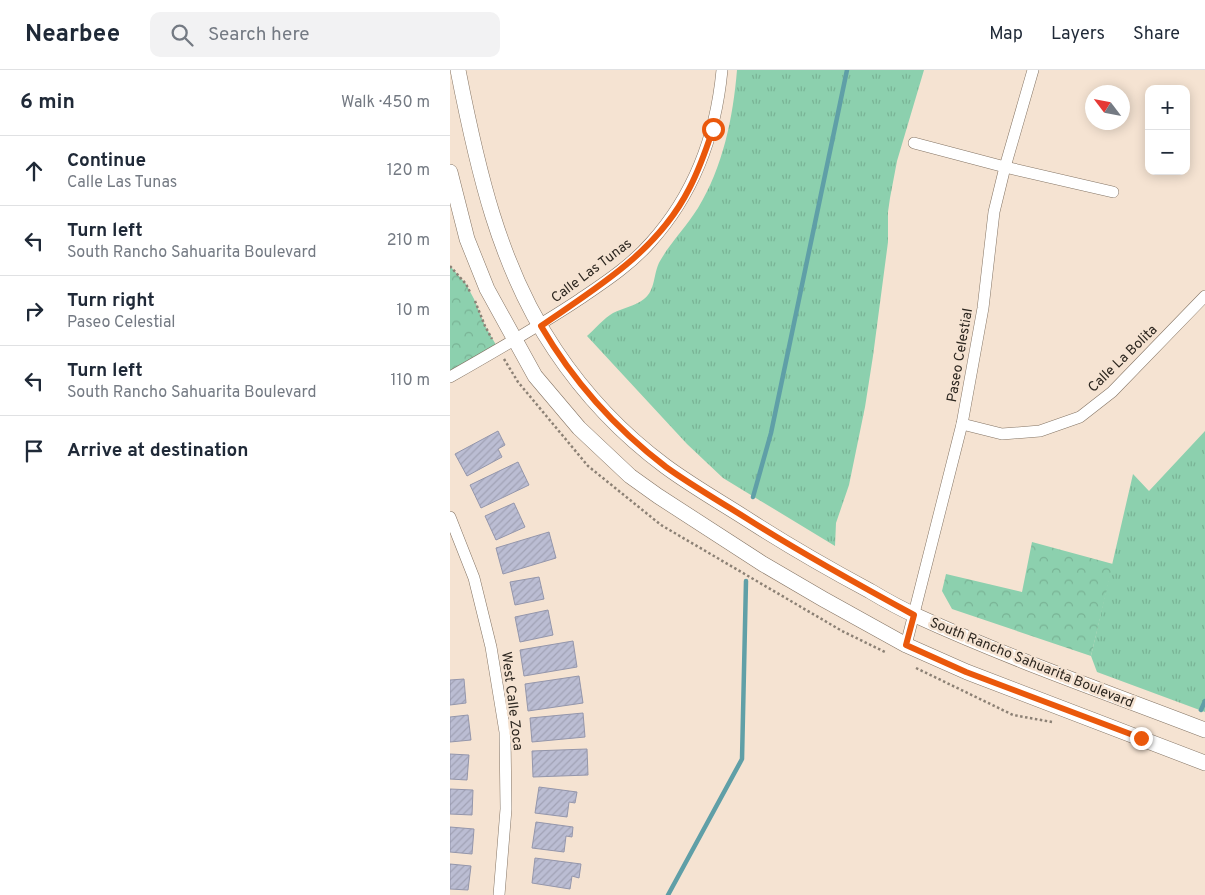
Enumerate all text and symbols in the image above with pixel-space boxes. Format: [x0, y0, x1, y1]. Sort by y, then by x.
search box [150, 12, 500, 57]
text: Nearbee [25, 20, 120, 50]
icon: search [168, 21, 196, 49]
text: Search here [208, 23, 310, 47]
text: Map [989, 23, 1023, 46]
text: Layers [1051, 23, 1105, 46]
text: Share [1133, 23, 1180, 46]
north arrow [1085, 85, 1130, 130]
map controls [1145, 85, 1190, 175]
button: + [1145, 85, 1190, 130]
text: 6 min [20, 89, 75, 116]
text: Walk · 450 m [341, 93, 430, 113]
route start [702, 118, 725, 141]
button: − [1145, 130, 1190, 175]
text: Continue [67, 149, 146, 173]
icon: ahead [20, 157, 48, 185]
text: 120 m [387, 161, 430, 181]
text: Calle Las Tunas [67, 173, 177, 193]
text: Turn left [67, 219, 143, 243]
icon: left [20, 227, 48, 255]
text: 210 m [387, 231, 430, 251]
street label: Calle Las Tunas [548, 235, 636, 307]
text: South Rancho Sahuarita Boulevard [67, 243, 316, 263]
text: Turn right [67, 289, 155, 313]
icon: right [20, 297, 48, 325]
text: 10 m [396, 301, 430, 321]
street label: Paseo Celestial [944, 307, 977, 403]
text: Paseo Celestial [67, 313, 176, 333]
street label: Calle La Bolita [1085, 322, 1161, 396]
text: Turn left [67, 359, 143, 383]
icon: left [20, 367, 48, 395]
text: 110 m [390, 371, 430, 391]
text: South Rancho Sahuarita Boulevard [67, 383, 316, 403]
icon: arrive [20, 437, 48, 465]
text: Arrive at destination [67, 439, 248, 463]
street label: South Rancho Sahuarita Boulevard [927, 615, 1136, 712]
street label: West Calle Zoca [497, 651, 526, 752]
route end [1130, 727, 1153, 750]

